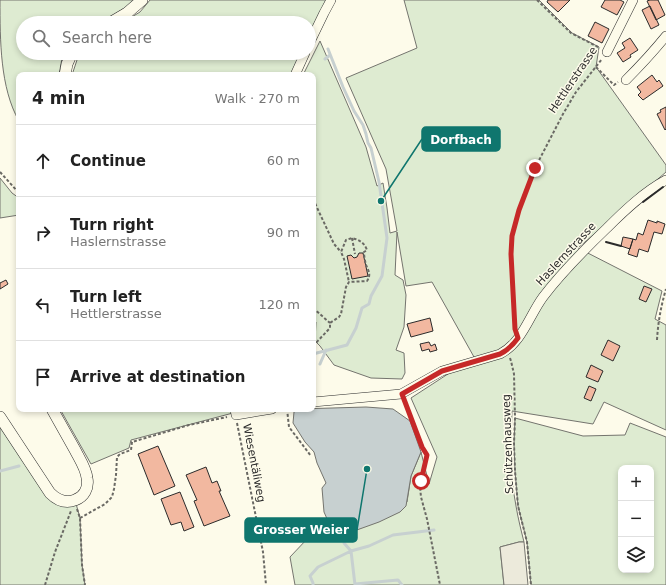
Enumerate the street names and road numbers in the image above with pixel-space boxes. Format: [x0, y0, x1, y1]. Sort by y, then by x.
street label: Hettlerstrasse [546, 44, 600, 116]
street label: Haslernstrasse [533, 220, 599, 288]
street label: Schützenhausweg [500, 394, 516, 494]
street label: Wiesentäliweg [240, 423, 268, 503]

